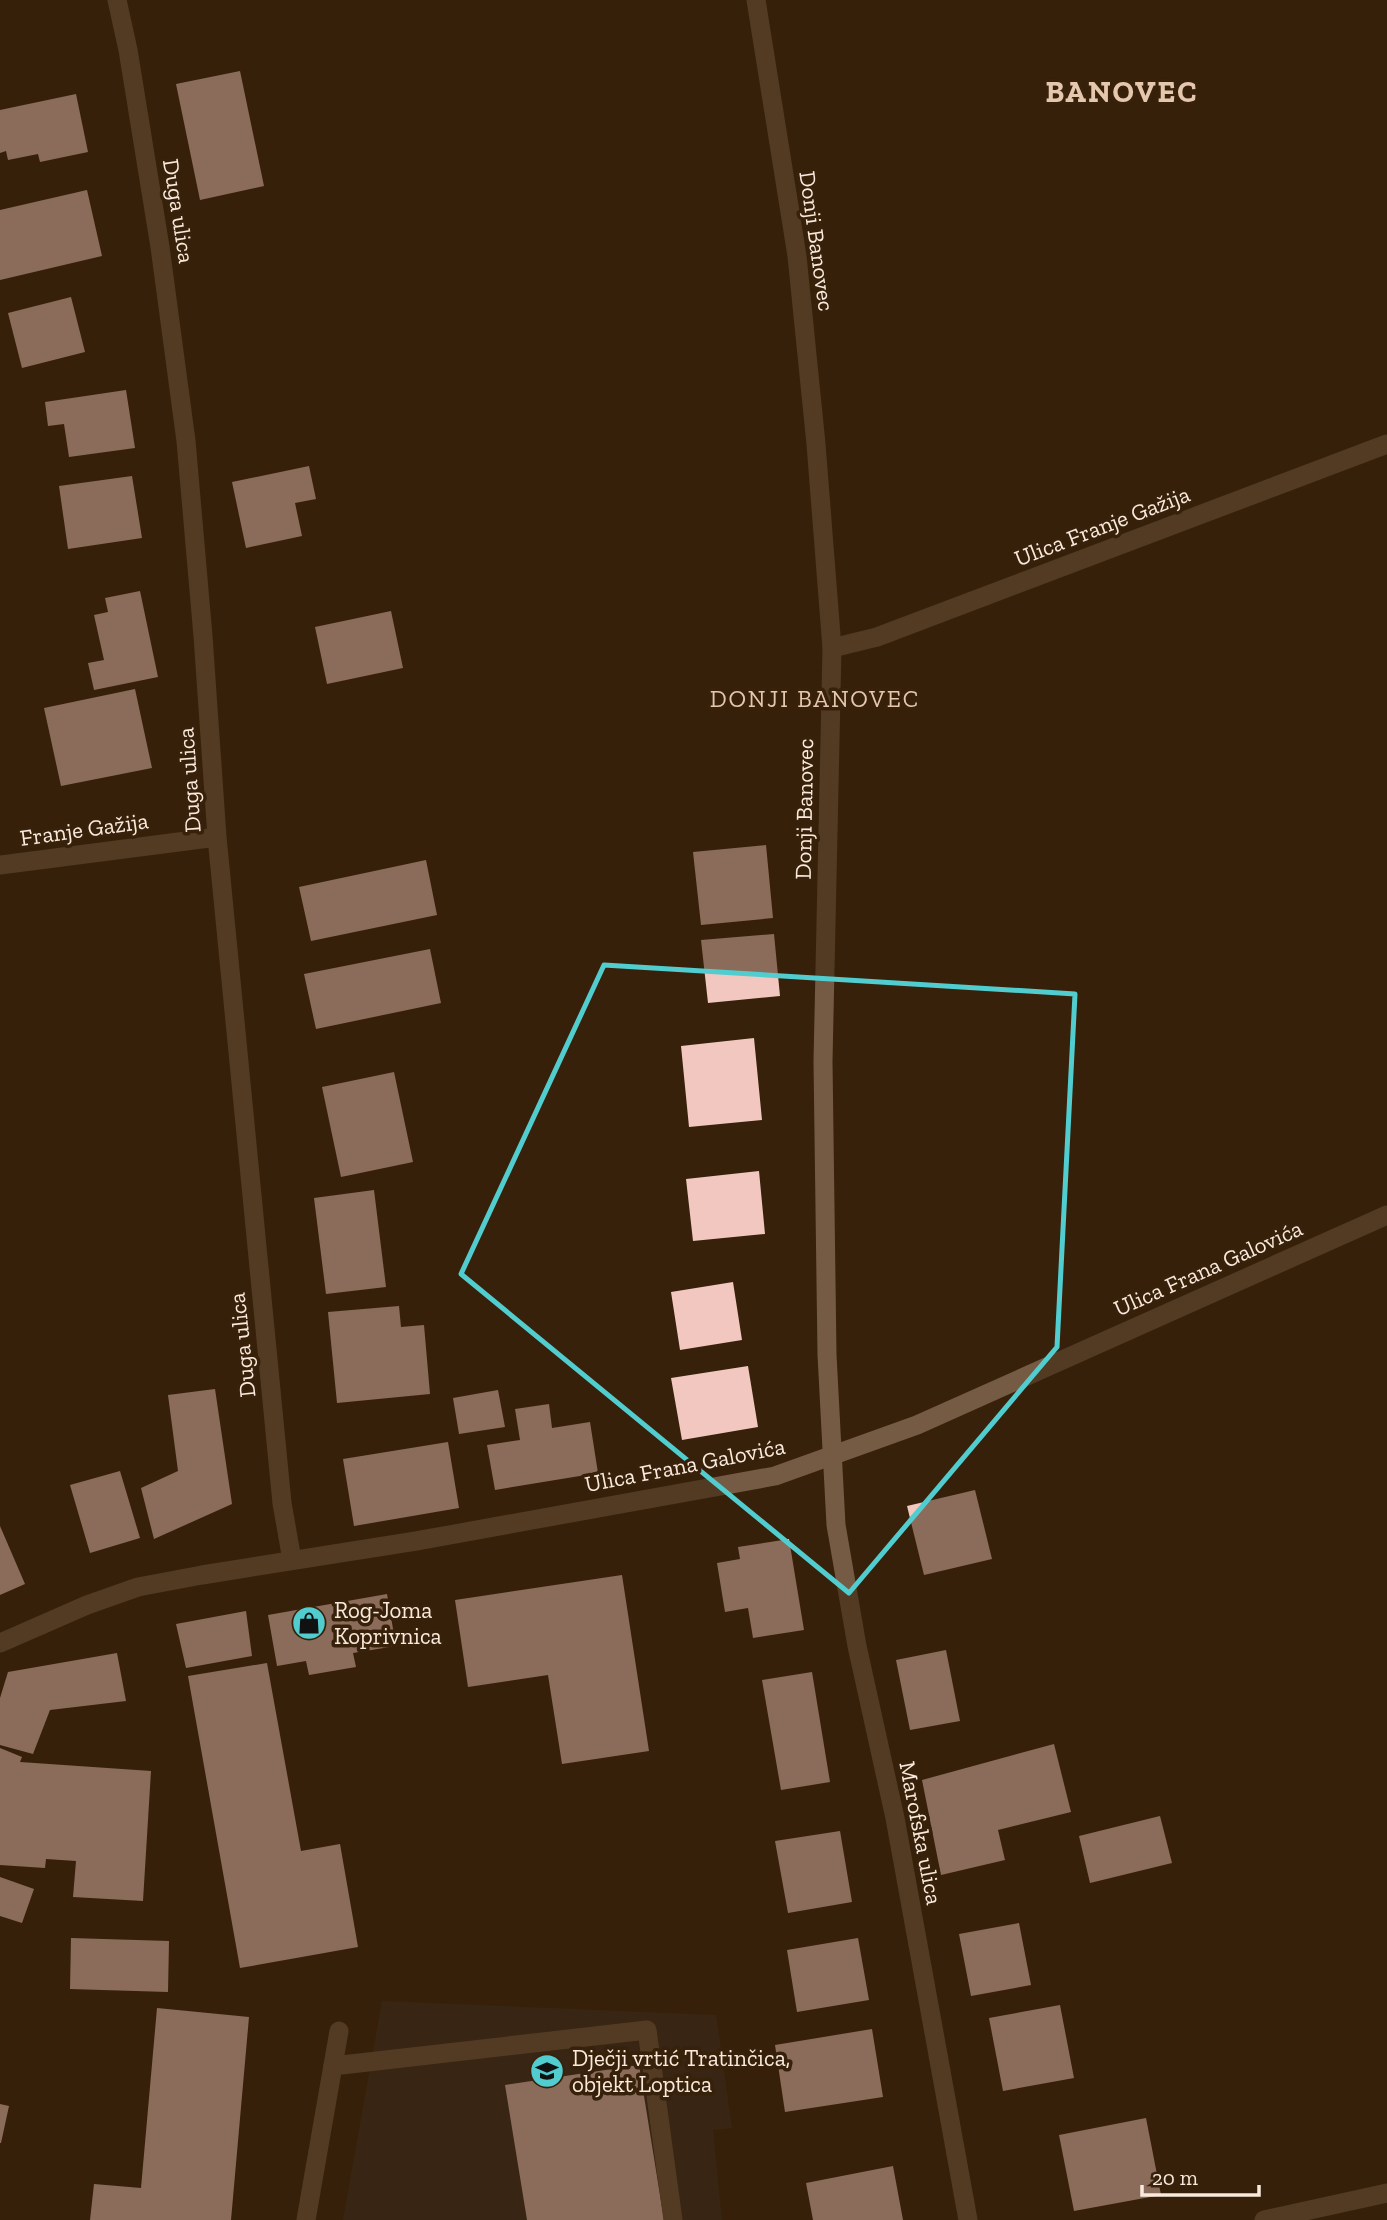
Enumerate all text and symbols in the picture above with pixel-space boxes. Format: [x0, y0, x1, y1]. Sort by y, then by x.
district label: BANOVEC [1045, 74, 1199, 110]
street label: Duga ulica [157, 157, 201, 265]
street label: Donji Banovec [793, 169, 841, 313]
street label: Ulica Franje Gažija [1010, 480, 1194, 572]
district label: DONJI BANOVEC [710, 684, 920, 713]
street label: Duga ulica [171, 727, 207, 833]
street label: Donji Banovec [789, 738, 819, 880]
street label: Franje Gažija [18, 806, 150, 852]
street label: Ulica Frana Galovića [1109, 1214, 1307, 1322]
street label: Duga ulica [223, 1291, 261, 1399]
street label: Ulica Frana Galovića [582, 1432, 788, 1498]
place label: Rog-Joma Koprivnica [334, 1596, 442, 1650]
shop icon: Rog-Joma Koprivnica [290, 1604, 328, 1642]
street label: Marofska ulica [893, 1759, 949, 1907]
place label: Dječji vrtić Tratinčica, objekt Loptica [572, 2044, 790, 2098]
school or university icon: Dječji vrtić Tratinčica, objekt Loptica [528, 2052, 566, 2090]
scale bar [1142, 2154, 1259, 2198]
text: 20 m [1152, 2165, 1198, 2190]

